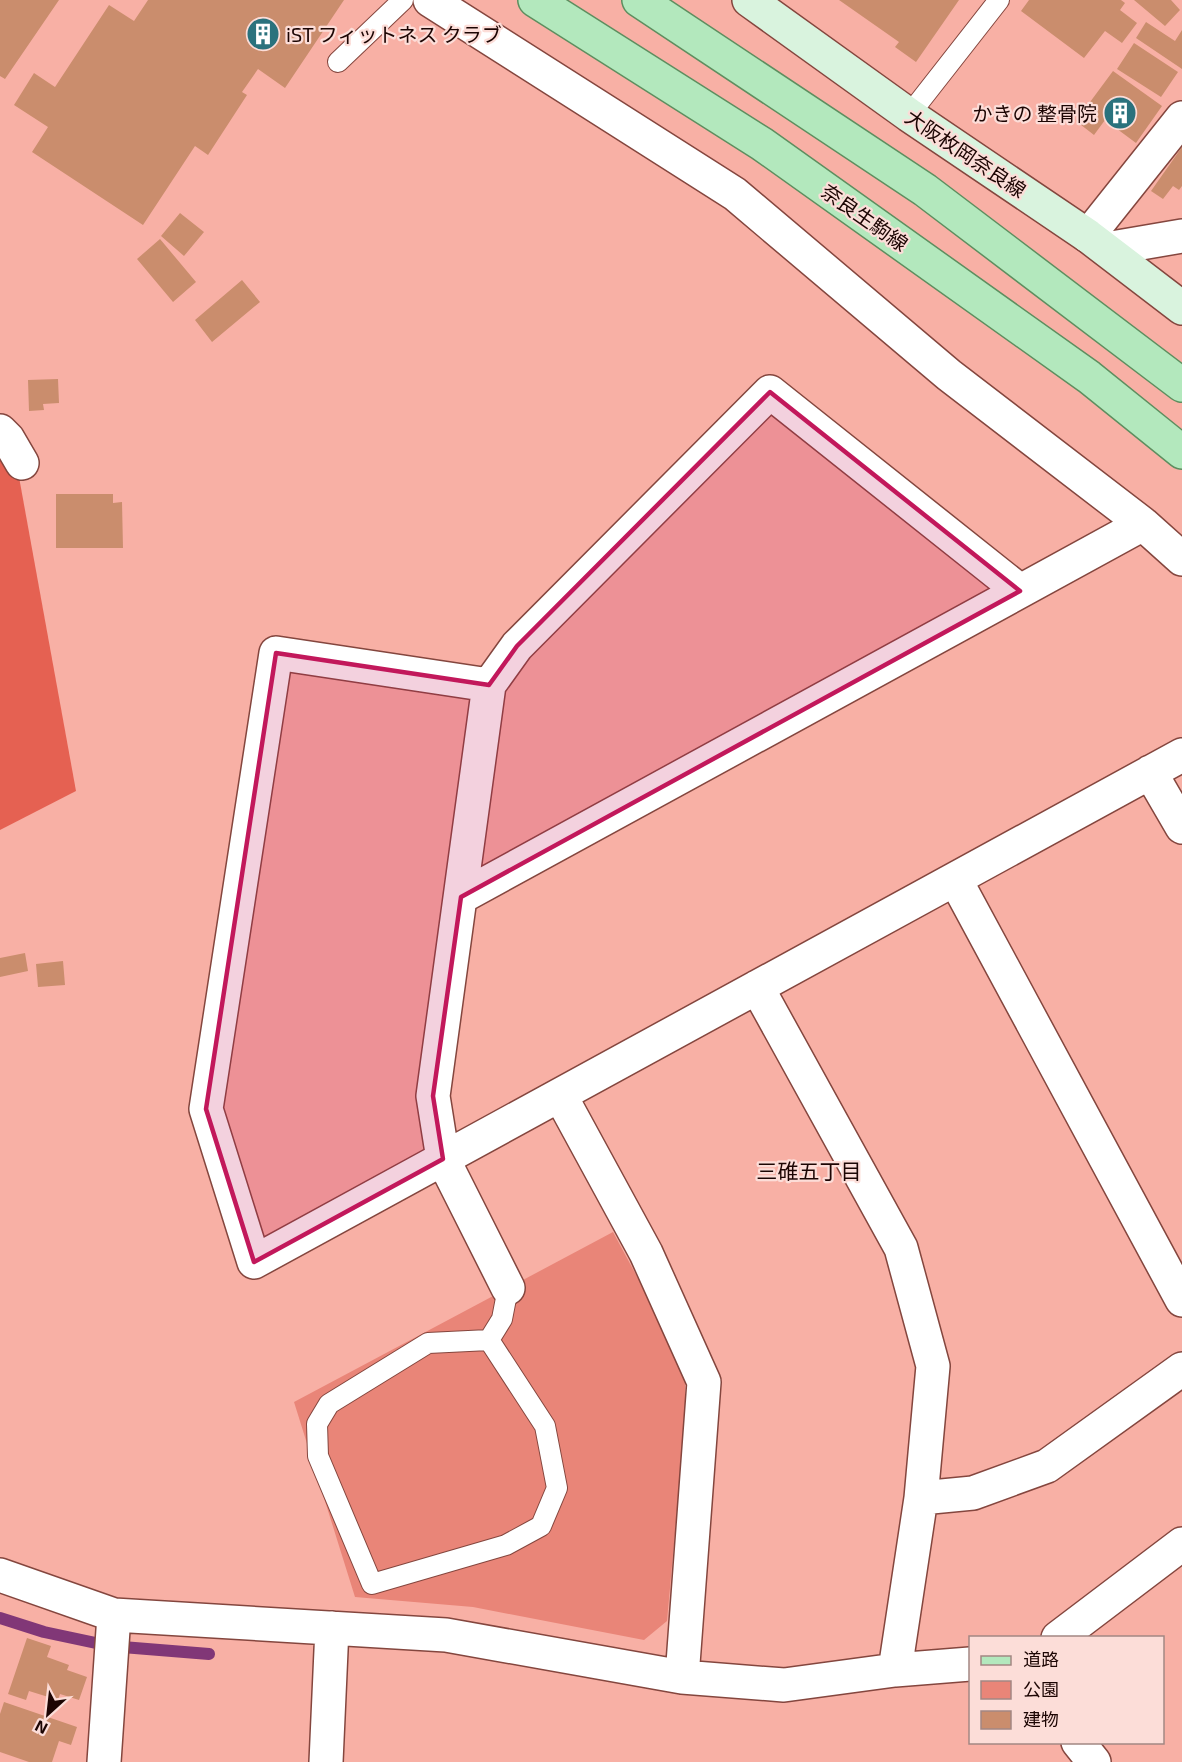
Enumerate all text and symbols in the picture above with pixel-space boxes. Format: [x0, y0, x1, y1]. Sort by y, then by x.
building icon: iST フィットネス クラブ [245, 16, 281, 52]
place label: iST フィットネス クラブ [286, 22, 502, 46]
building icon: かきの 整骨院 [1102, 95, 1138, 131]
place label: かきの 整骨院 [973, 101, 1097, 125]
street label: 大阪枚岡奈良線 [901, 104, 1031, 202]
street label: 奈良生駒線 [817, 178, 913, 256]
district label: 三碓五丁目 [757, 1158, 862, 1183]
legend [969, 1636, 1164, 1744]
text: 道路 [1023, 1648, 1059, 1670]
text: 公園 [1023, 1678, 1059, 1700]
north arrow [18, 1684, 78, 1744]
text: 建物 [1023, 1708, 1059, 1730]
text: N [31, 1717, 50, 1739]

